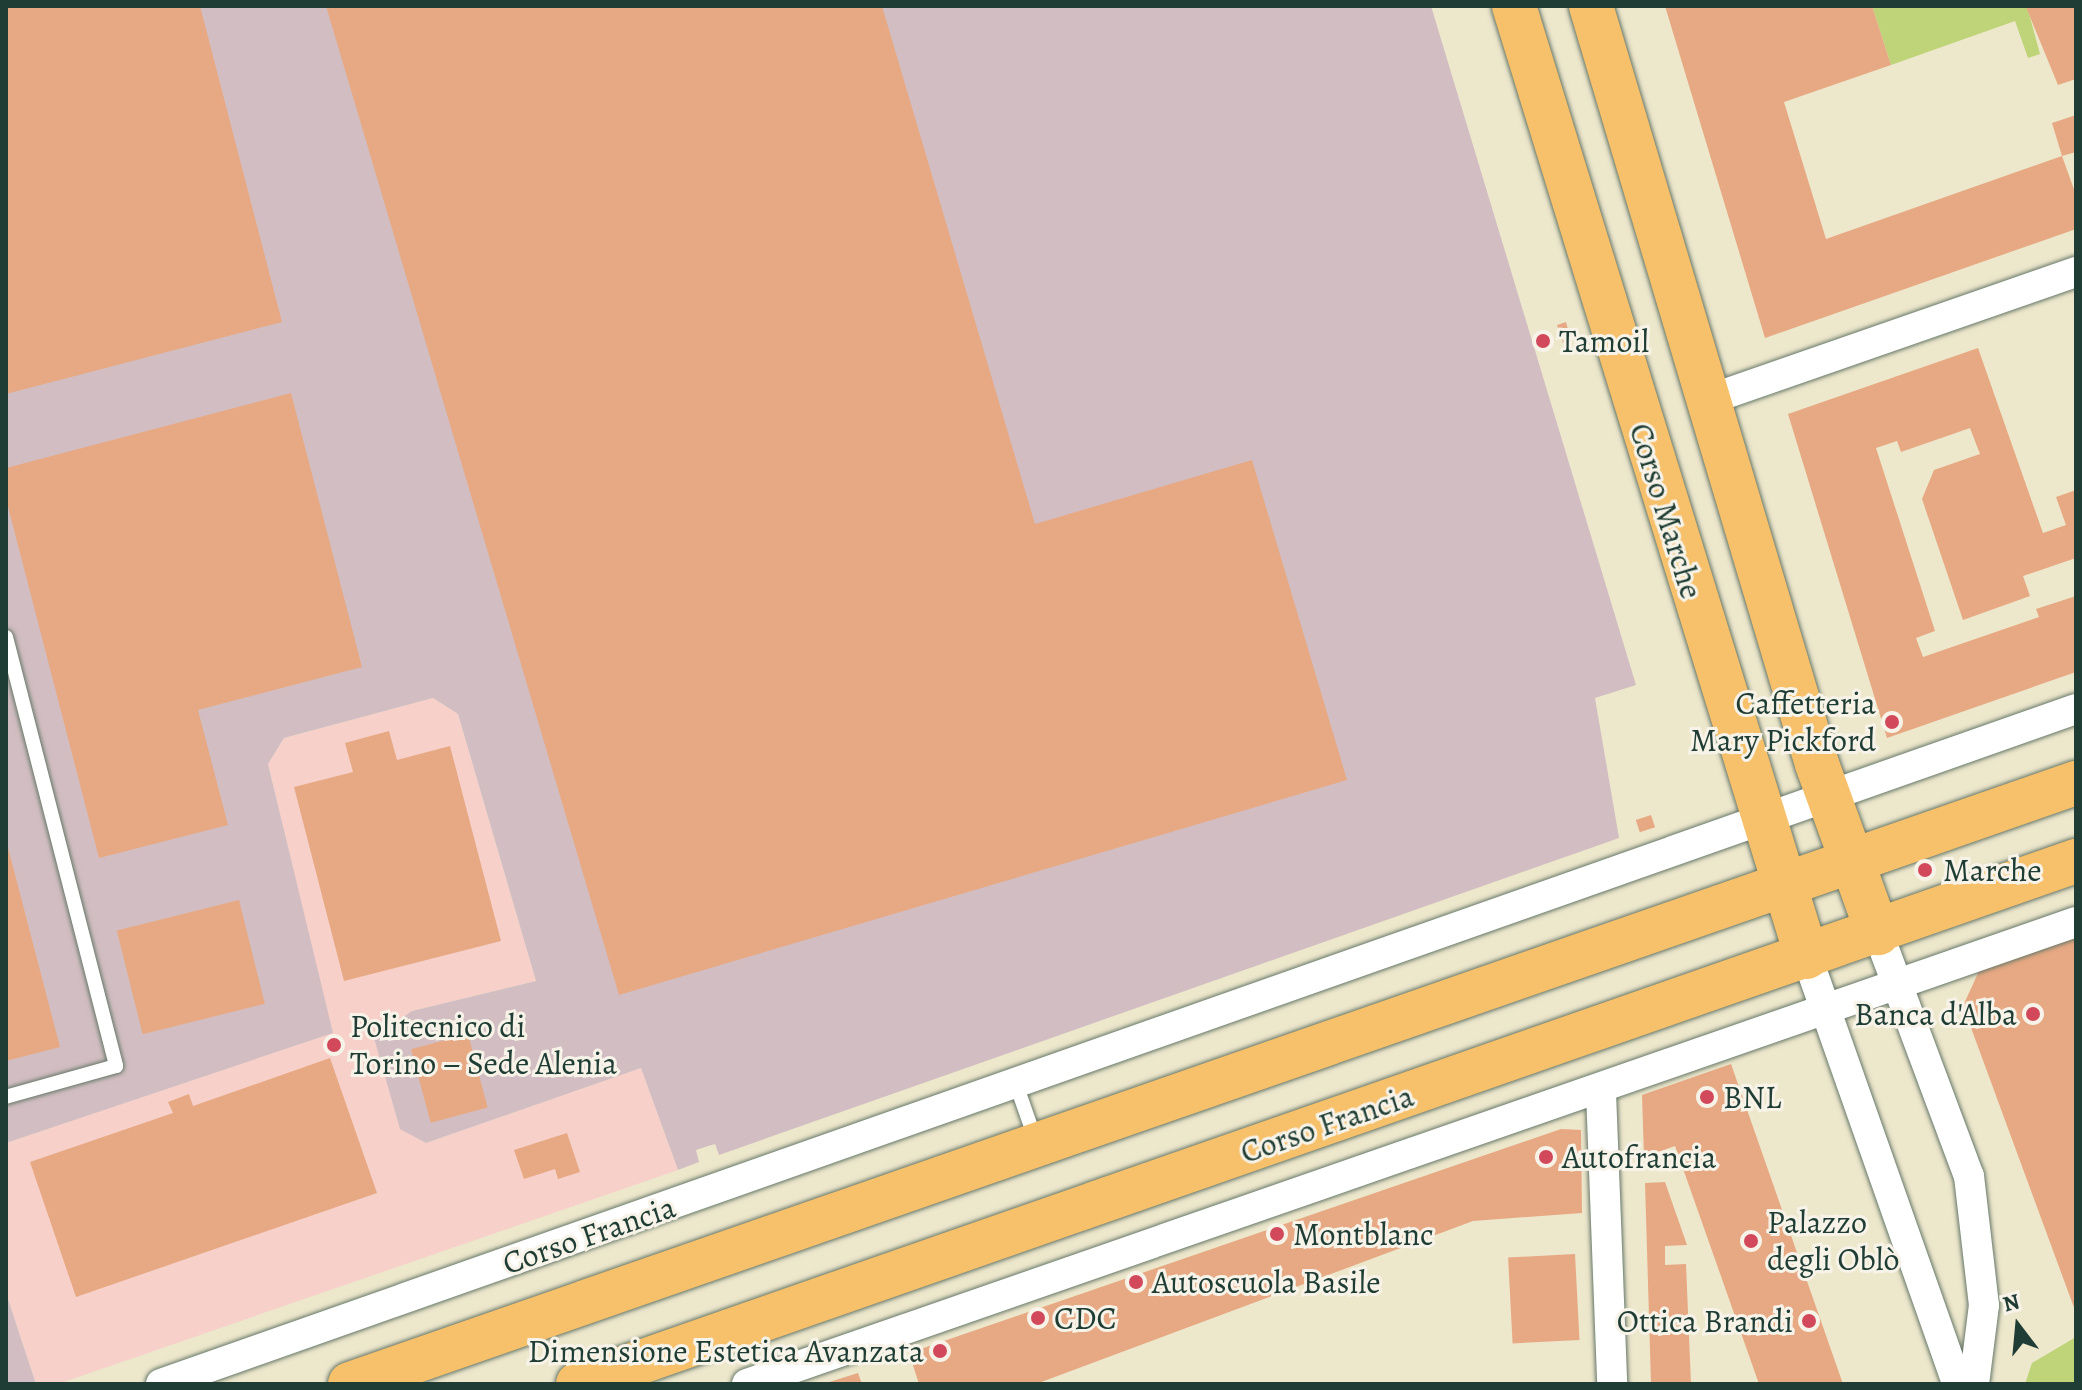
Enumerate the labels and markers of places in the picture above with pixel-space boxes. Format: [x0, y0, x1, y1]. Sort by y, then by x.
place label: Tamoil [1559, 322, 1649, 360]
marker: Tamoil [1534, 332, 1552, 350]
place label: Caffetteria Mary Pickford [1690, 685, 1876, 760]
marker: Caffetteria Mary Pickford [1883, 713, 1901, 731]
place label: Marche [1943, 851, 2042, 889]
marker: Marche [1914, 859, 1936, 881]
place label: Banca d'Alba [1854, 995, 2017, 1033]
marker: Banca d'Alba [2024, 1005, 2042, 1023]
place label: Politecnico di Torino – Sede Alenia [350, 1008, 619, 1083]
marker: Politecnico di Torino – Sede Alenia [325, 1036, 343, 1054]
place label: BNL [1723, 1078, 1781, 1116]
marker: BNL [1698, 1088, 1716, 1106]
place label: Autofrancia [1562, 1138, 1716, 1176]
marker: Autofrancia [1537, 1148, 1555, 1166]
place label: Palazzo degli Oblò [1767, 1204, 1900, 1279]
place label: Montblanc [1293, 1215, 1434, 1253]
marker: Montblanc [1268, 1225, 1286, 1243]
marker: Palazzo degli Oblò [1742, 1232, 1760, 1250]
place label: Autoscuola Basile [1152, 1263, 1381, 1301]
marker: Autoscuola Basile [1127, 1273, 1145, 1291]
place label: CDC [1054, 1299, 1117, 1337]
place label: Ottica Brandi [1617, 1302, 1793, 1340]
marker: CDC [1029, 1309, 1047, 1327]
marker: Ottica Brandi [1800, 1312, 1818, 1330]
place label: Dimensione Estetica Avanzata [528, 1332, 924, 1370]
marker: Dimensione Estetica Avanzata [931, 1342, 949, 1360]

